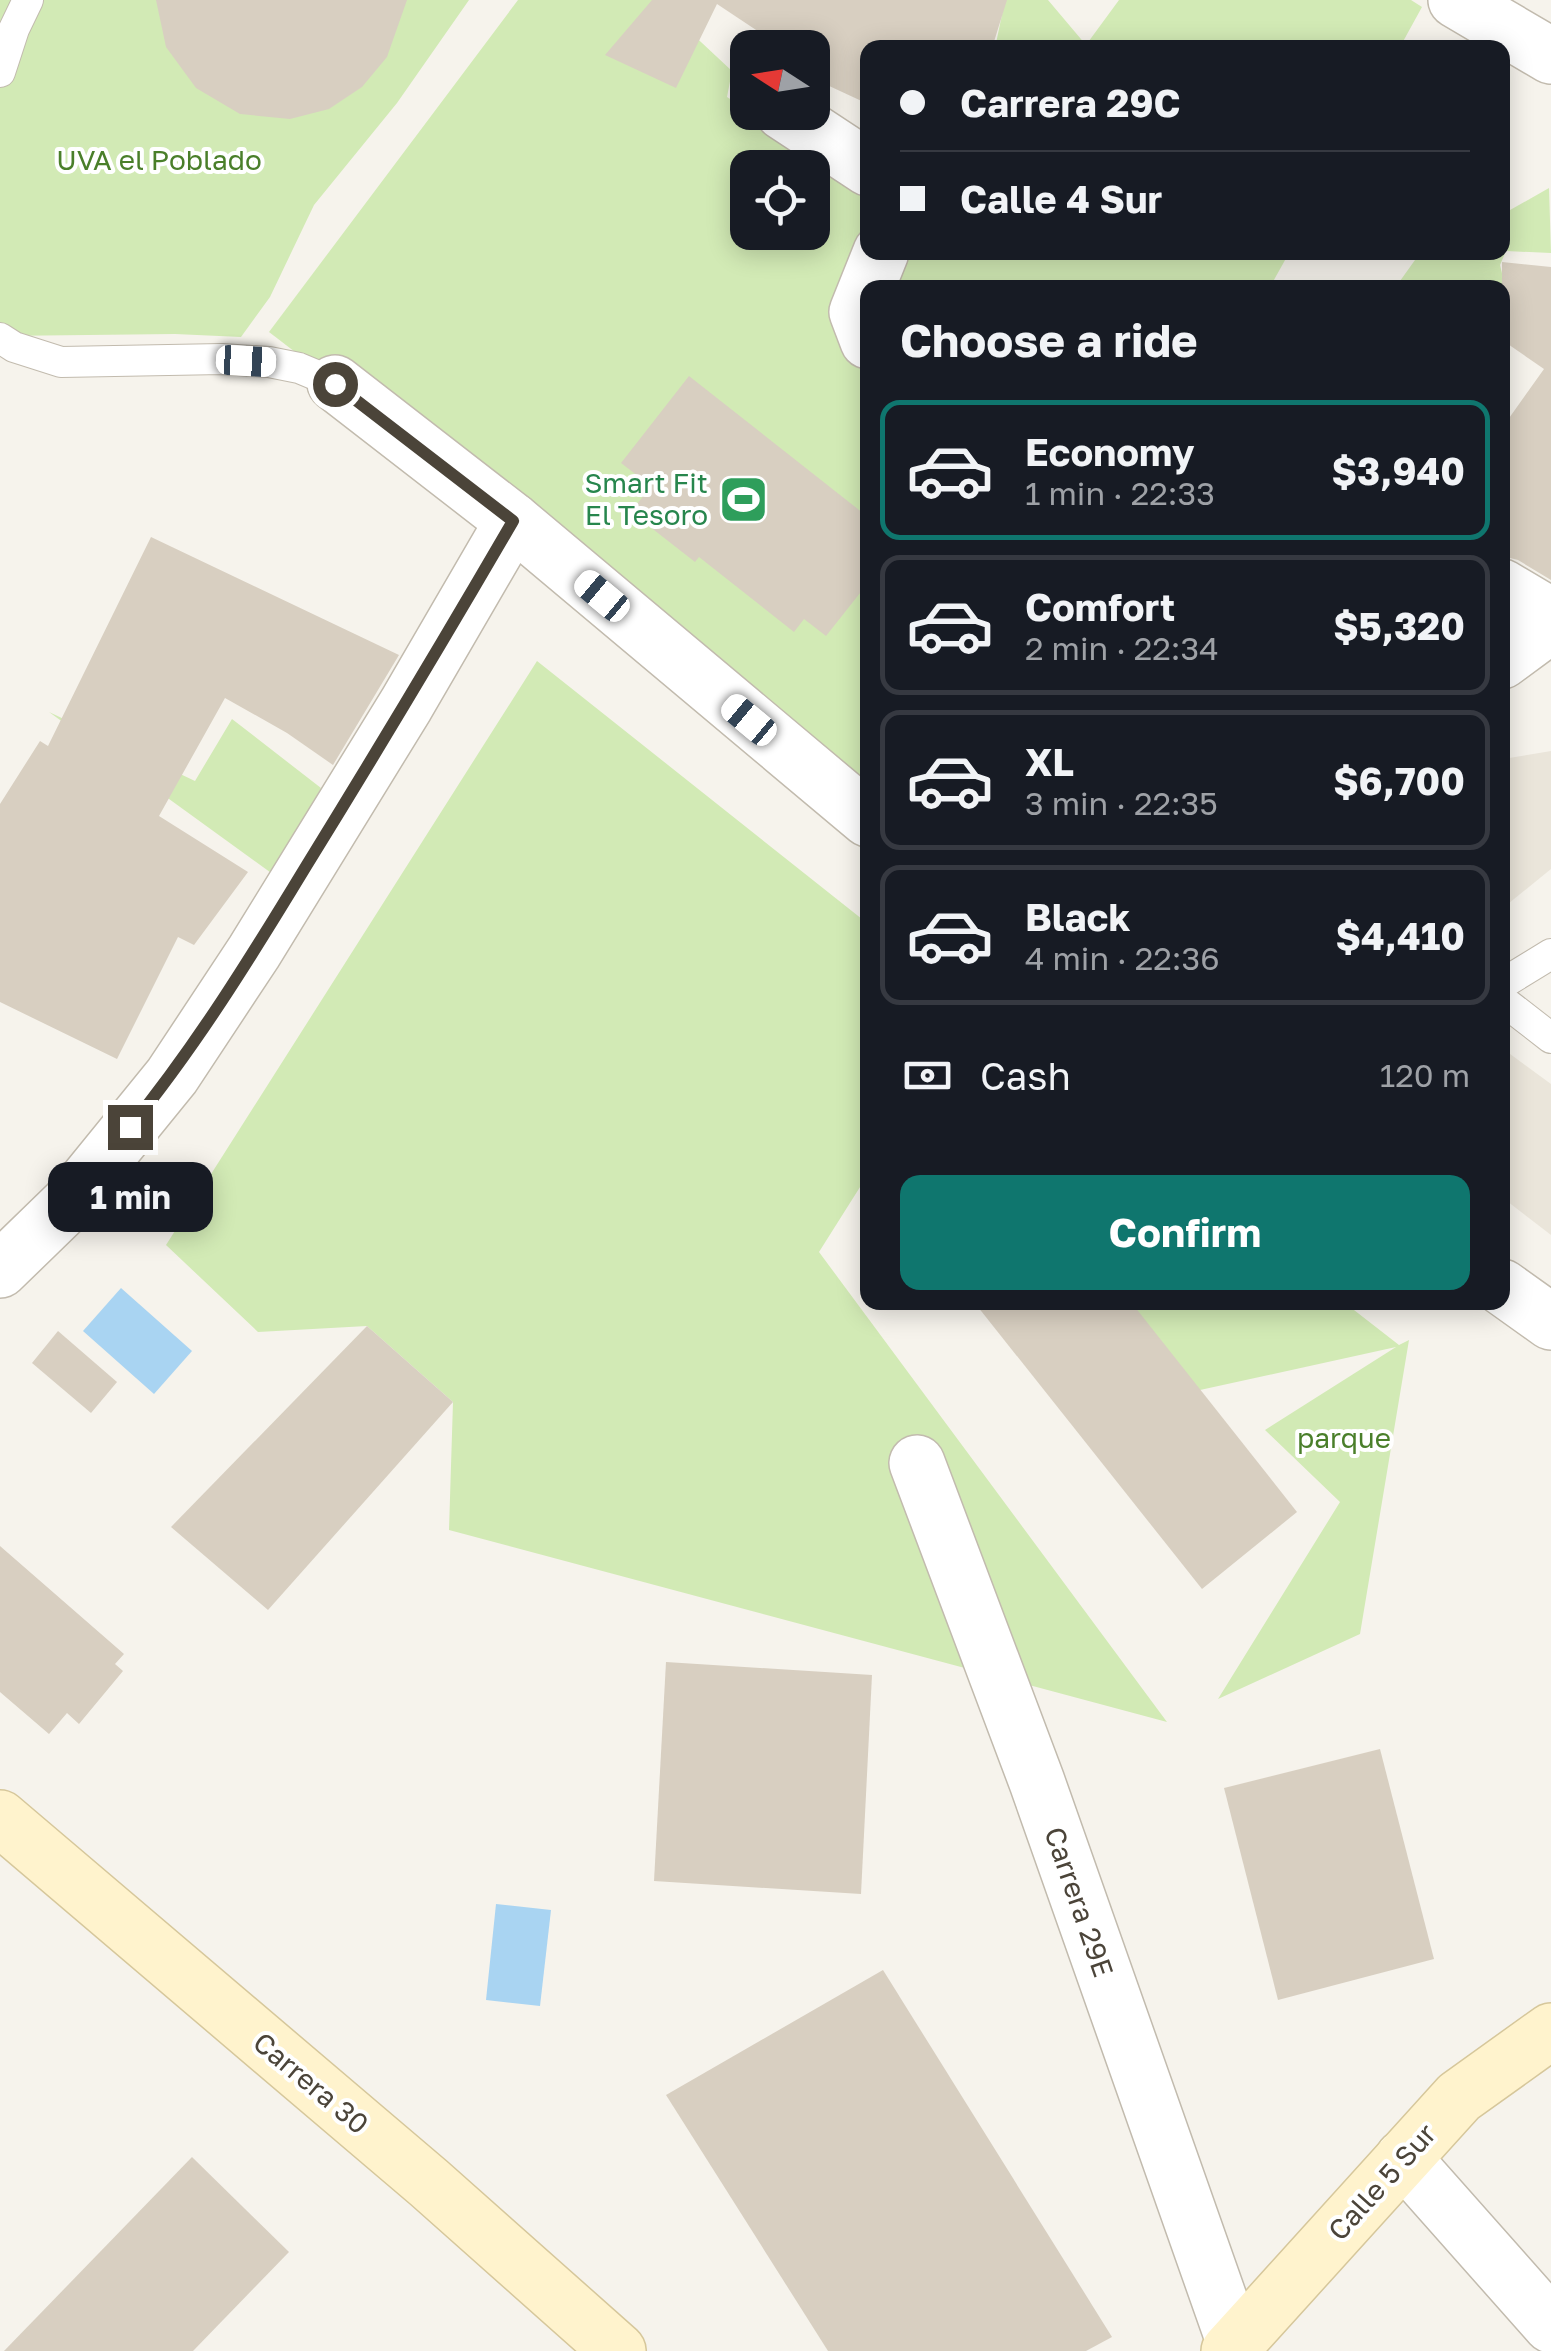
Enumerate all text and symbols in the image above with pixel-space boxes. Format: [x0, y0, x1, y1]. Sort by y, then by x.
north arrow [730, 30, 830, 130]
map controls [730, 30, 830, 250]
text: Carrera 29C [960, 80, 1181, 125]
park label: UVA el Poblado [56, 143, 262, 176]
button: locate [730, 150, 830, 250]
text: Calle 4 Sur [960, 176, 1162, 221]
text: Choose a ride [900, 313, 1198, 367]
car [215, 344, 277, 378]
route start [313, 362, 358, 407]
icon: car [905, 425, 995, 515]
text: Economy [1025, 429, 1194, 474]
text: $3,940 [1332, 448, 1465, 493]
place label: Smart Fit El Tesoro [584, 466, 708, 531]
sports icon: Smart Fit El Tesoro [717, 473, 769, 525]
text: 1 min · 22:33 [1025, 474, 1215, 512]
car [569, 565, 635, 627]
icon: car [905, 580, 995, 670]
text: Comfort [1025, 584, 1175, 629]
text: $5,320 [1333, 603, 1465, 648]
text: 2 min · 22:34 [1025, 629, 1219, 667]
car [716, 689, 782, 751]
icon: car [905, 735, 995, 825]
text: XL [1025, 739, 1074, 784]
text: $6,700 [1333, 758, 1465, 803]
text: 3 min · 22:35 [1025, 784, 1218, 822]
icon: car [905, 890, 995, 980]
text: Black [1025, 894, 1130, 939]
text: $4,410 [1336, 913, 1465, 958]
text: 4 min · 22:36 [1025, 939, 1220, 977]
icon: cash [900, 1048, 955, 1103]
text: Cash [980, 1053, 1071, 1098]
text: 120 m [1380, 1056, 1470, 1094]
route end [108, 1105, 153, 1150]
callout: 1 min [48, 1162, 212, 1232]
button: Confirm [900, 1175, 1470, 1290]
text: 1 min [90, 1178, 171, 1216]
park label: parque [1297, 1421, 1391, 1454]
street label: Carrera 29E [1038, 1823, 1121, 1981]
street label: Carrera 30 [247, 2025, 376, 2140]
street label: Calle 5 Sur [1321, 2117, 1442, 2246]

